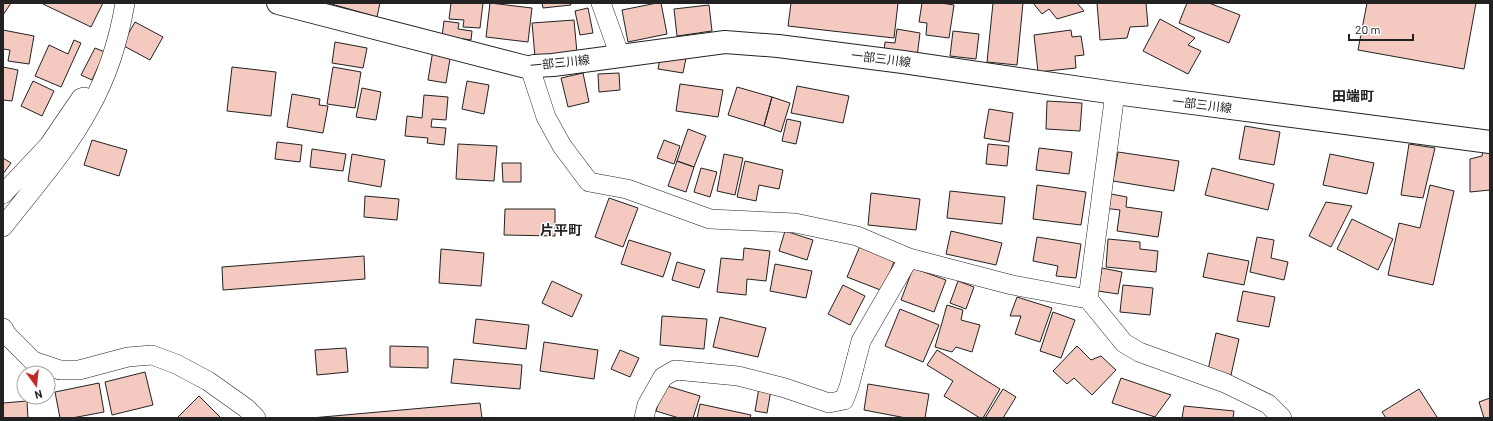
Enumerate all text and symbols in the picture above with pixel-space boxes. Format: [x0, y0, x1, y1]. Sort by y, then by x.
scale bar [1349, 16, 1413, 42]
text: 20 m [1355, 22, 1381, 36]
street label: 一部三川線 [850, 47, 912, 69]
street label: 一部三川線 [529, 52, 590, 72]
district label: 田端町 [1332, 87, 1374, 104]
street label: 一部三川線 [1171, 93, 1233, 115]
district label: 片平町 [540, 221, 582, 238]
north arrow [16, 365, 56, 405]
text: N [33, 388, 44, 402]

